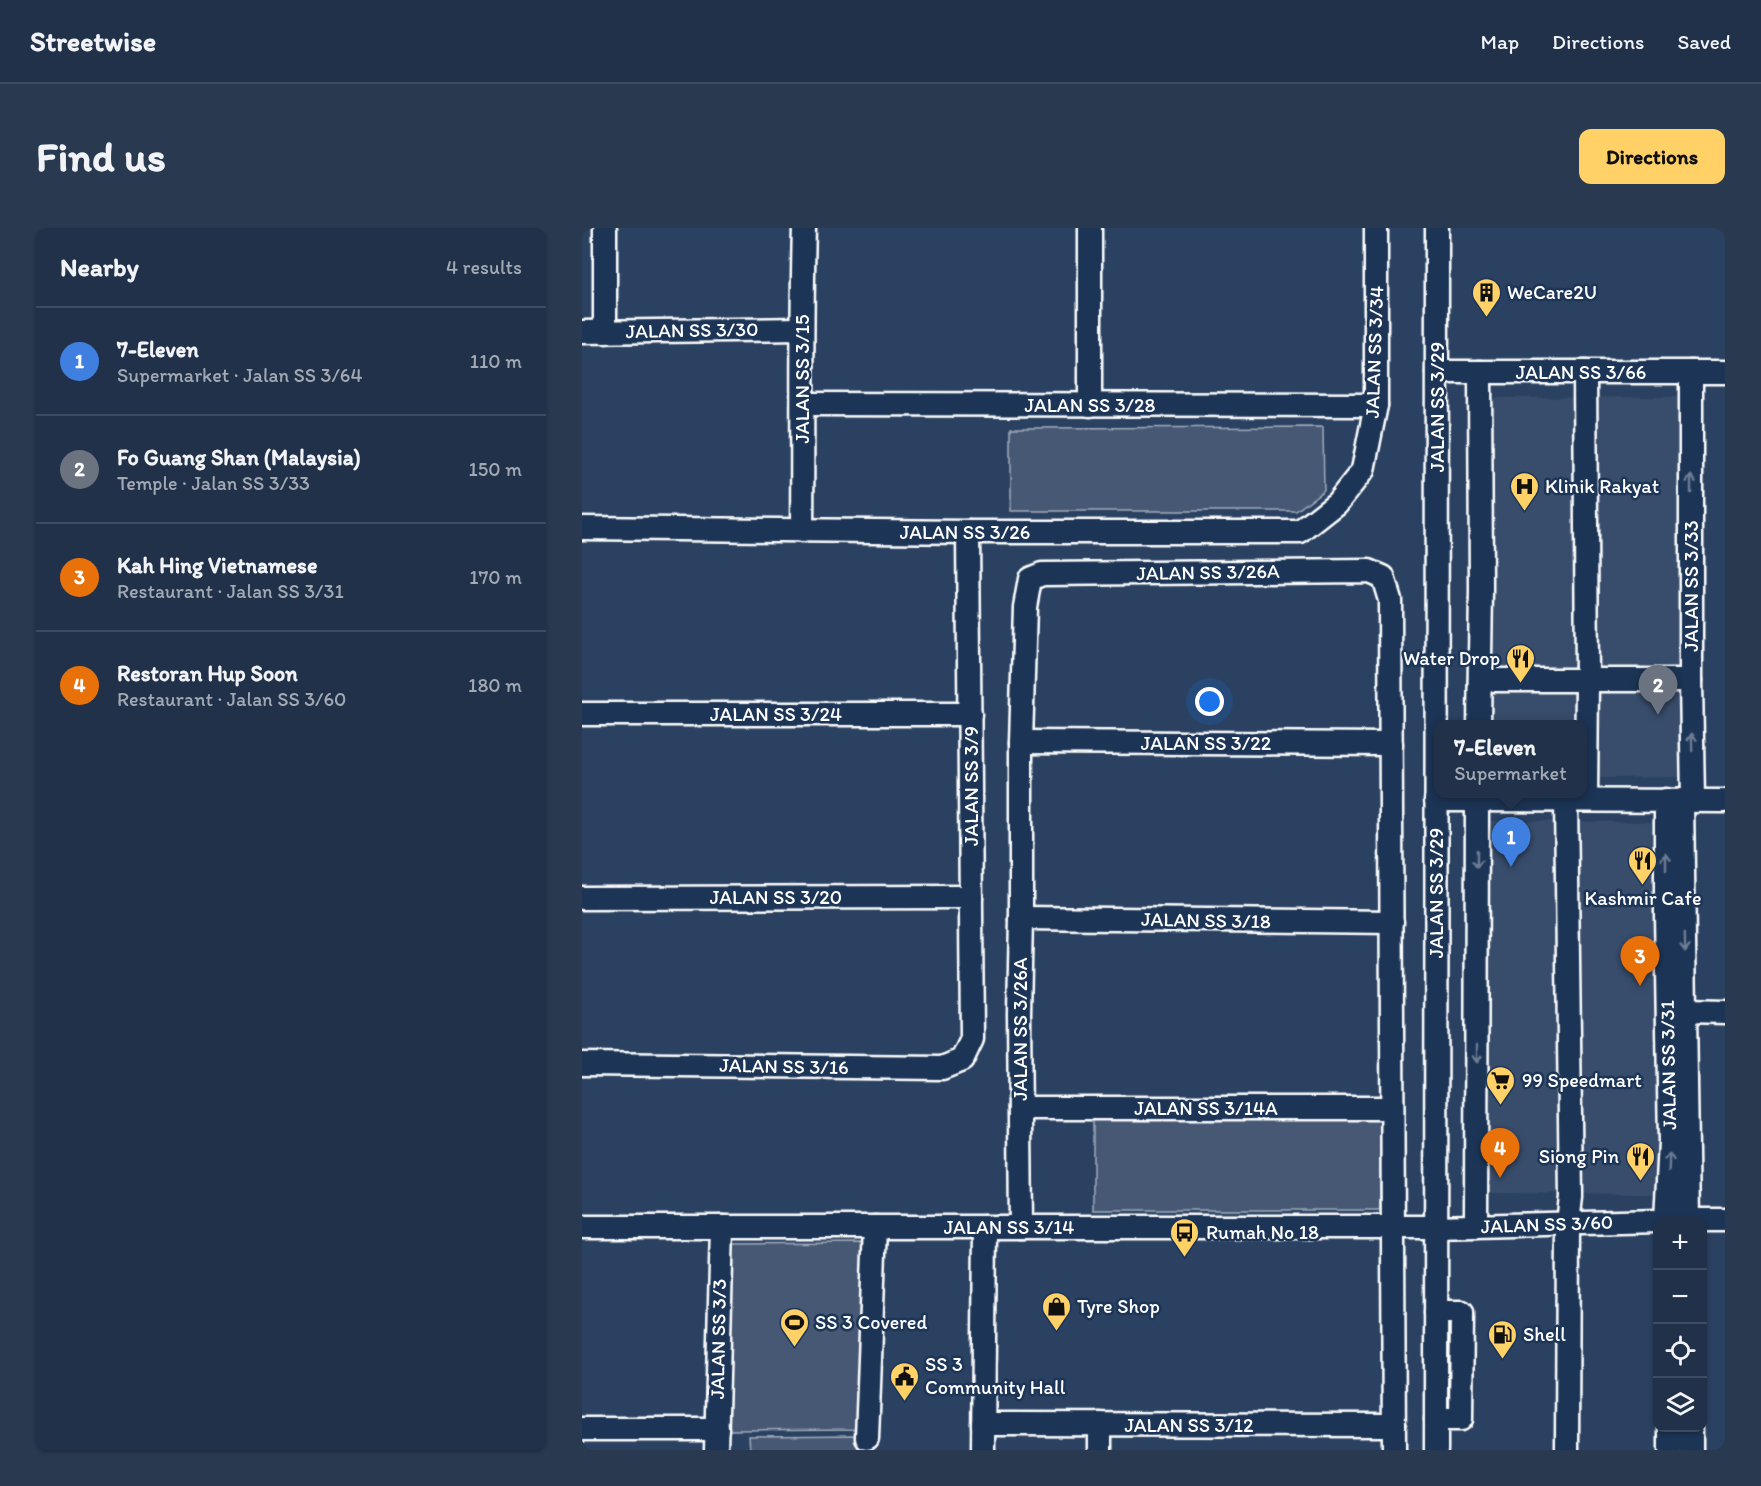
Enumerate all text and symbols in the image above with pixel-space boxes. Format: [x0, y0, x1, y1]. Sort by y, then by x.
text: Streetwise [30, 24, 156, 58]
text: Map [1481, 29, 1519, 54]
text: Directions [1552, 29, 1644, 54]
text: Saved [1677, 29, 1731, 54]
button: Directions [1579, 129, 1725, 184]
text: Find us [36, 131, 166, 182]
text: Nearby [60, 251, 139, 283]
text: 4 results [446, 255, 522, 279]
building icon: WeCare2U [1470, 276, 1502, 318]
place label: WeCare2U [1507, 280, 1597, 304]
street label: JALAN SS 3/34 [1360, 285, 1388, 419]
street label: JALAN SS 3/15 [790, 314, 814, 444]
street label: JALAN SS 3/30 [625, 317, 759, 343]
text: 7-Eleven [117, 336, 199, 363]
street label: JALAN SS 3/29 [1425, 342, 1449, 472]
text: 1 [75, 349, 84, 373]
text: 110 m [470, 349, 522, 373]
street label: JALAN SS 3/66 [1516, 360, 1646, 384]
text: Supermarket · Jalan SS 3/64 [117, 363, 362, 387]
street label: JALAN SS 3/28 [1025, 393, 1155, 417]
text: Fo Guang Shan (Malaysia) [117, 444, 361, 471]
text: 2 [74, 457, 85, 481]
text: 150 m [469, 457, 522, 481]
hospital icon: Klinik Rakyat [1508, 470, 1540, 512]
text: Temple · Jalan SS 3/33 [117, 471, 310, 495]
place label: Klinik Rakyat [1545, 474, 1659, 498]
one-way arrow [1685, 474, 1697, 494]
street label: JALAN SS 3/26 [900, 520, 1030, 544]
street label: JALAN SS 3/33 [1679, 520, 1703, 652]
text: Kah Hing Vietnamese [117, 552, 317, 579]
street label: JALAN SS 3/26A [1136, 559, 1280, 585]
text: 3 [74, 565, 85, 589]
text: 170 m [469, 565, 522, 589]
text: Restaurant · Jalan SS 3/31 [117, 579, 344, 603]
restaurant icon: Water Drop [1505, 642, 1537, 684]
place label: Water Drop [1403, 646, 1500, 670]
text: Restoran Hup Soon [117, 660, 298, 687]
pin: 2 [1638, 666, 1678, 715]
text: 4 [73, 673, 86, 697]
text: 180 m [468, 673, 522, 697]
text: Restaurant · Jalan SS 3/60 [117, 687, 346, 711]
your location [1195, 687, 1224, 716]
street label: JALAN SS 3/24 [710, 702, 842, 726]
popup [1434, 720, 1587, 798]
street label: JALAN SS 3/9 [959, 726, 983, 846]
street label: JALAN SS 3/22 [1141, 731, 1272, 755]
one-way arrow [1686, 732, 1698, 752]
text: 7-Eleven [1454, 734, 1536, 761]
text: Supermarket [1454, 761, 1567, 785]
pin: 1 [1492, 818, 1530, 867]
street label: JALAN SS 3/29 [1424, 828, 1448, 958]
restaurant icon: Kashmir Cafe [1627, 844, 1659, 886]
one-way arrow [1471, 848, 1483, 868]
one-way arrow [1660, 852, 1672, 872]
street label: JALAN SS 3/20 [710, 885, 842, 909]
place label: Kashmir Cafe [1584, 886, 1702, 910]
street label: JALAN SS 3/18 [1141, 907, 1271, 933]
one-way arrow [1679, 932, 1691, 952]
pin: 3 [1620, 936, 1660, 986]
street label: JALAN SS 3/26A [1008, 957, 1032, 1101]
street label: JALAN SS 3/31 [1655, 1000, 1681, 1130]
one-way arrow [1471, 1043, 1483, 1063]
street label: JALAN SS 3/16 [719, 1053, 849, 1079]
supermarket icon: 99 Speedmart [1485, 1064, 1517, 1106]
place label: 99 Speedmart [1522, 1068, 1642, 1092]
street label: JALAN SS 3/14A [1134, 1096, 1278, 1120]
pin: 4 [1480, 1128, 1520, 1178]
restaurant icon: Siong Pin [1624, 1140, 1656, 1182]
place label: Siong Pin [1539, 1144, 1619, 1168]
one-way arrow [1663, 1152, 1674, 1172]
street label: JALAN SS 3/60 [1480, 1210, 1614, 1238]
street label: JALAN SS 3/14 [944, 1215, 1074, 1239]
bus stop icon: Rumah No 18 [1169, 1216, 1201, 1258]
map controls [1653, 1216, 1707, 1432]
button: + [1653, 1216, 1707, 1270]
place label: Rumah No 18 [1206, 1220, 1319, 1244]
button: − [1653, 1270, 1707, 1324]
street label: JALAN SS 3/3 [705, 1279, 731, 1399]
shop icon: Tyre Shop [1040, 1290, 1072, 1332]
place label: Tyre Shop [1077, 1294, 1160, 1318]
sports icon: SS 3 Covered [778, 1306, 810, 1348]
place label: SS 3 Covered [815, 1310, 927, 1334]
fuel station icon: Shell [1486, 1318, 1518, 1360]
place label: Shell [1523, 1322, 1566, 1346]
button: locate [1653, 1324, 1707, 1378]
place label: SS 3 Community Hall [925, 1352, 1066, 1399]
public building icon: SS 3 Community Hall [888, 1360, 920, 1402]
button: layers [1653, 1378, 1707, 1432]
street label: JALAN SS 3/12 [1124, 1413, 1254, 1437]

